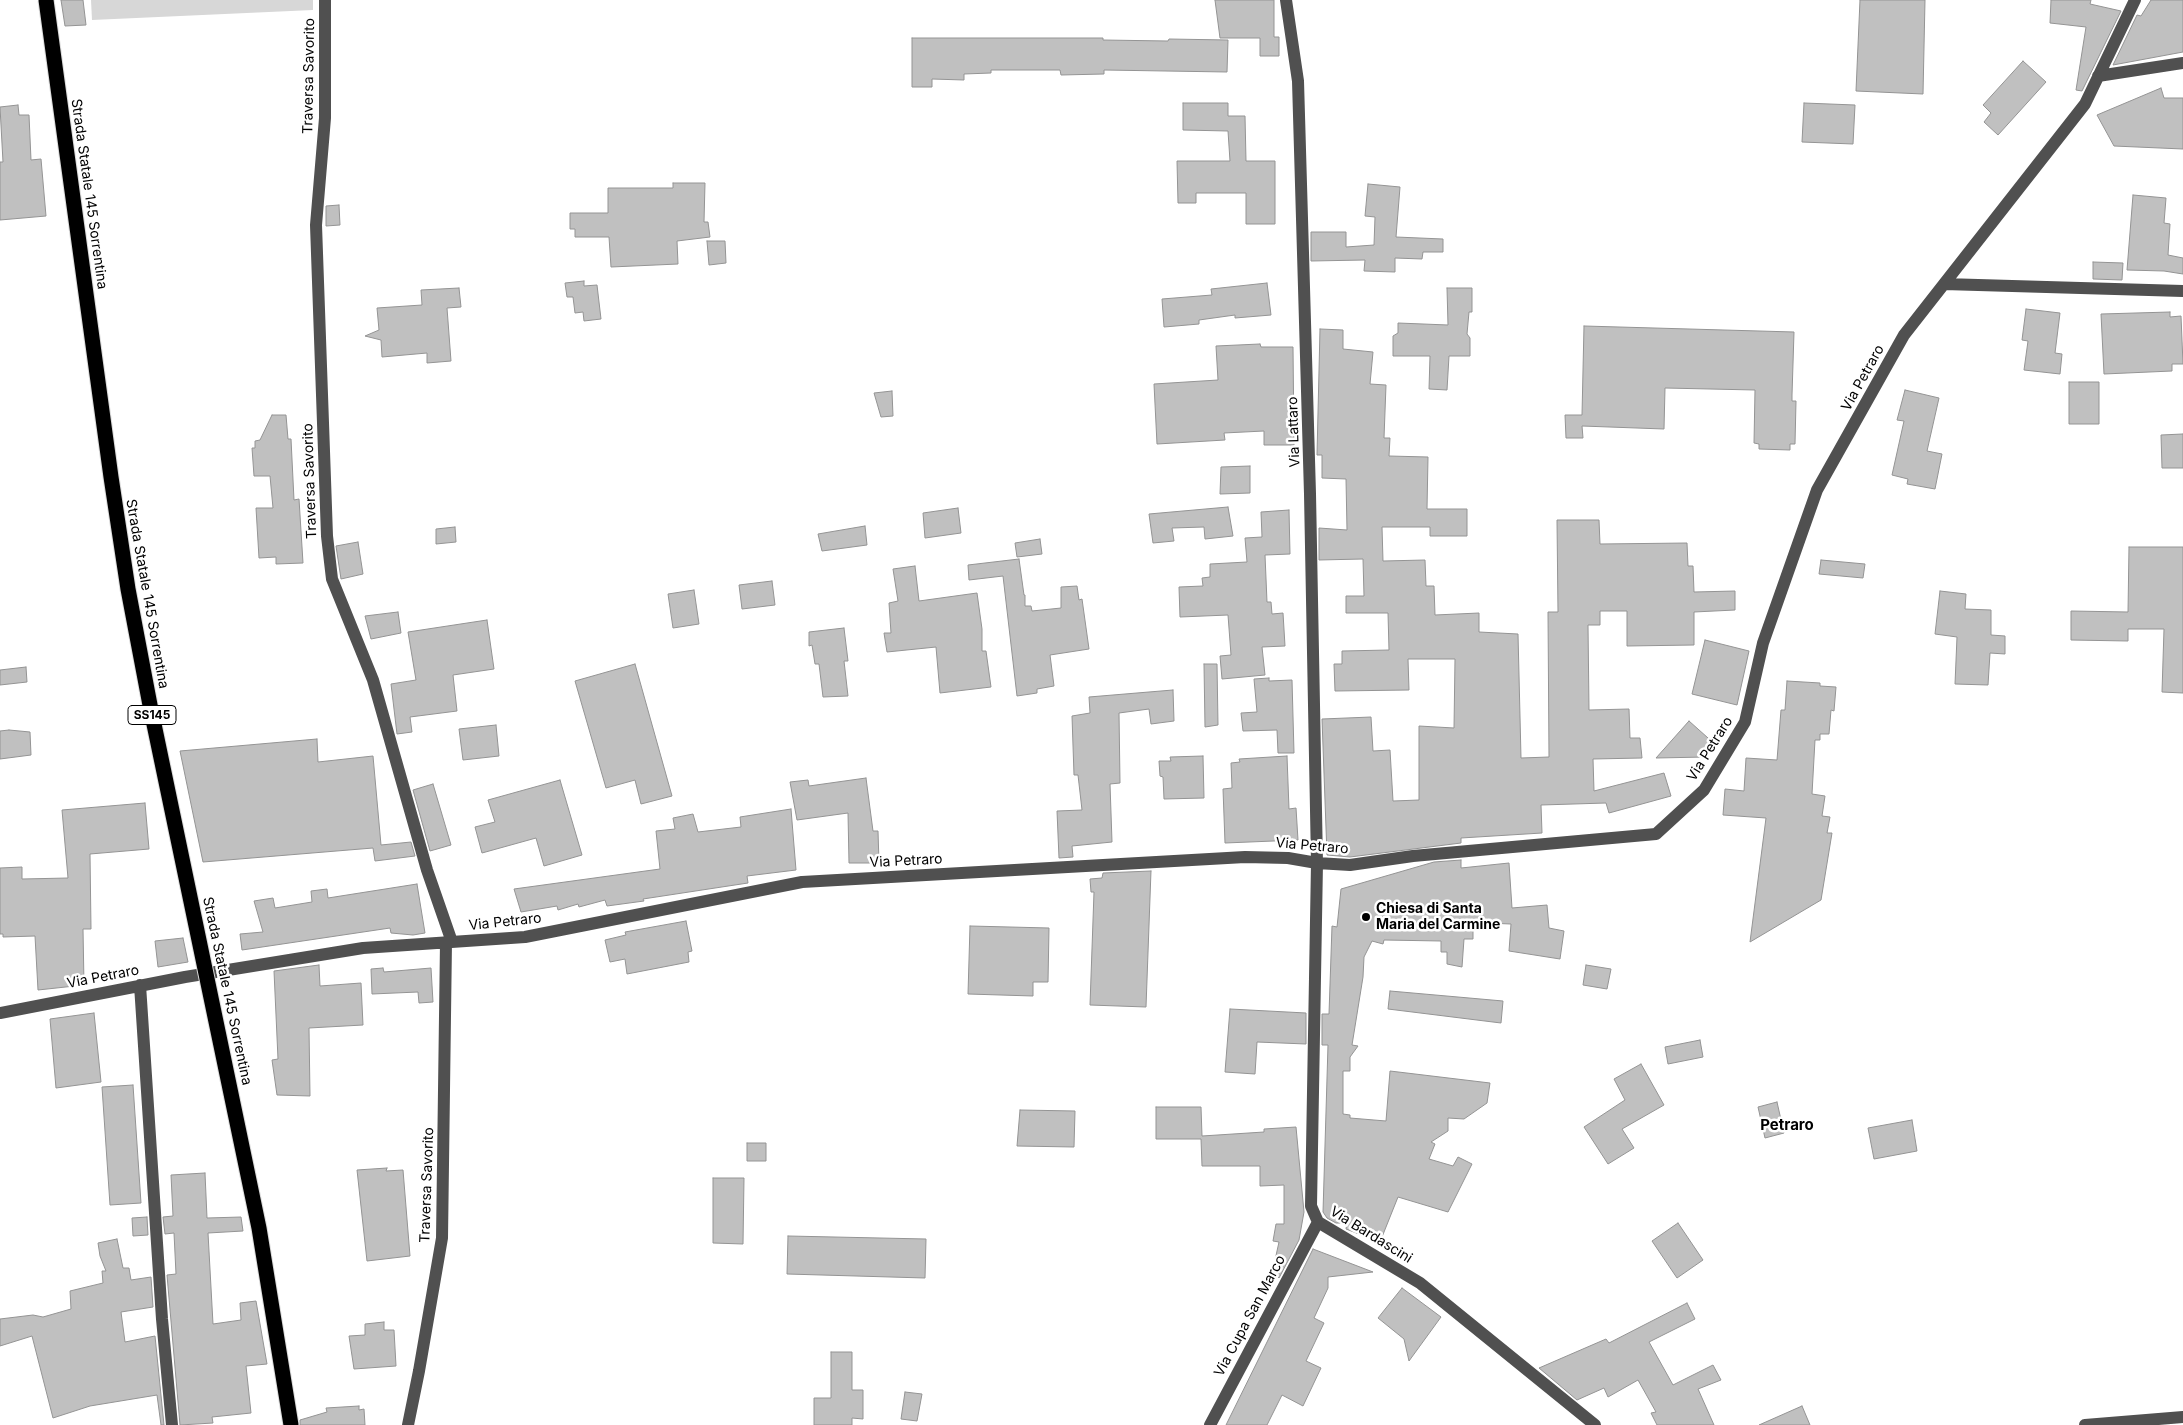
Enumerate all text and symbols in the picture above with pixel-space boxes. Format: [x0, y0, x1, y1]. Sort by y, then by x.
street label: Traversa Savorito [300, 18, 318, 134]
street label: Strada Statale 145 Sorrentina [67, 98, 111, 290]
street label: Via Petraro [1838, 342, 1888, 414]
street label: Via Lattaro [1284, 396, 1304, 468]
street label: Traversa Savorito [300, 423, 320, 539]
street label: Strada Statale 145 Sorrentina [122, 498, 172, 690]
road number: SS145 [128, 706, 176, 724]
street label: Via Petraro [1684, 714, 1736, 784]
street label: Via Petraro [1275, 834, 1349, 858]
street label: Via Petraro [869, 851, 943, 871]
street label: Strada Statale 145 Sorrentina [199, 895, 255, 1087]
place label: Chiesa di Santa Maria del Carmine [1376, 901, 1500, 934]
street label: Via Petraro [468, 910, 542, 934]
marker: Chiesa di Santa Maria del Carmine [1360, 911, 1372, 923]
street label: Via Petraro [66, 962, 140, 992]
district label: Petraro [1760, 1116, 1814, 1134]
street label: Traversa Savorito [417, 1127, 437, 1243]
street label: Via Bardascini [1327, 1203, 1415, 1267]
street label: Via Cupa San Marco [1211, 1253, 1289, 1379]

